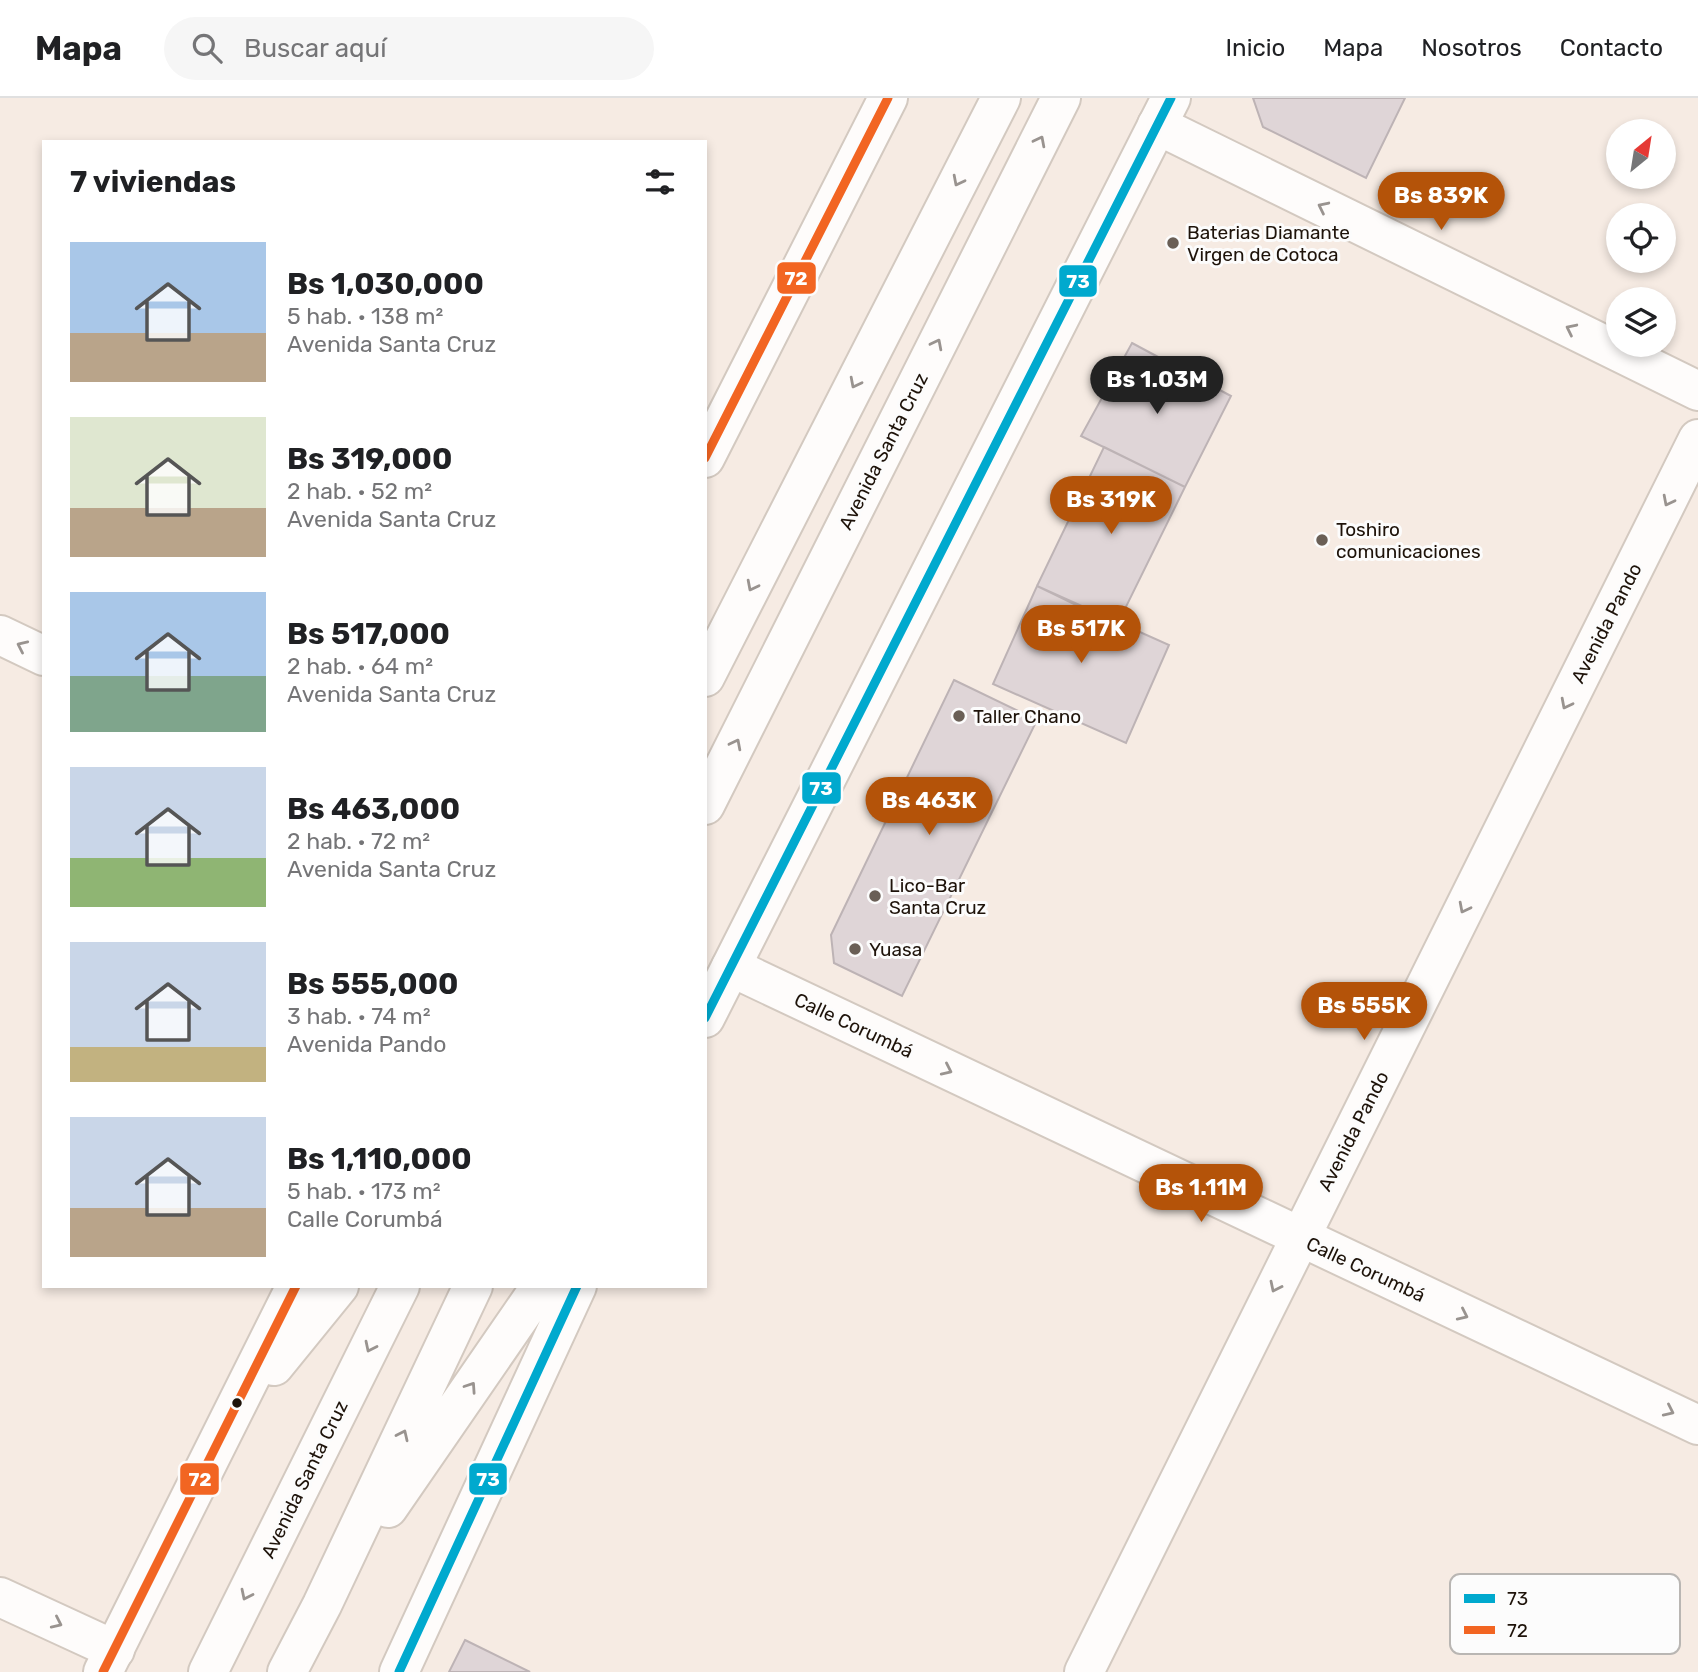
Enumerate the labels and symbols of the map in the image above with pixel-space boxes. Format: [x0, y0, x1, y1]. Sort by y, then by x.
north arrow [1606, 119, 1676, 189]
one-way arrow [1031, 136, 1045, 148]
pin: Bs 839K [1376, 172, 1506, 232]
one-way arrow [953, 174, 967, 186]
one-way arrow [1318, 201, 1330, 215]
place label: Baterias Diamante Virgen de Cotoca [1187, 221, 1350, 266]
marker: Baterias Diamante Virgen de Cotoca [1165, 235, 1181, 251]
line badge: 72 [776, 261, 817, 295]
line badge: 73 [1058, 264, 1098, 298]
text: 72 [784, 267, 808, 290]
text: 73 [1066, 270, 1090, 293]
one-way arrow [1566, 323, 1578, 337]
one-way arrow [929, 339, 943, 351]
pin: Bs 1.03M [1085, 356, 1229, 416]
street label: Avenida Santa Cruz [834, 369, 933, 533]
one-way arrow [850, 376, 863, 388]
pin: Bs 319K [1046, 476, 1176, 536]
one-way arrow [1662, 494, 1676, 506]
place label: Toshiro comunicaciones [1336, 518, 1481, 563]
marker: Toshiro comunicaciones [1314, 532, 1330, 548]
street label: Avenida Pando [1566, 559, 1647, 687]
one-way arrow [746, 579, 760, 591]
pin: Bs 517K [1016, 606, 1146, 665]
one-way arrow [17, 640, 29, 654]
one-way arrow [1560, 697, 1574, 709]
place label: Taller Chano [973, 705, 1081, 728]
marker: Taller Chano [951, 708, 967, 724]
one-way arrow [727, 739, 741, 751]
line badge: 73 [801, 771, 842, 805]
text: 73 [809, 777, 833, 800]
pin: Bs 463K [864, 778, 994, 837]
place label: Lico-Bar Santa Cruz [889, 874, 986, 919]
marker: Lico-Bar Santa Cruz [867, 888, 883, 904]
one-way arrow [1459, 901, 1473, 913]
place label: Yuasa [869, 938, 922, 961]
marker: Yuasa [847, 941, 863, 957]
pin: Bs 555K [1299, 982, 1429, 1042]
street label: Calle Corumbá [791, 988, 917, 1063]
one-way arrow [940, 1062, 953, 1076]
street label: Avenida Pando [1313, 1067, 1394, 1195]
pin: Bs 1.11M [1129, 1164, 1273, 1224]
street label: Calle Corumbá [1303, 1232, 1429, 1307]
one-way arrow [1270, 1280, 1284, 1292]
one-way arrow [1456, 1306, 1468, 1320]
one-way arrow [364, 1340, 378, 1352]
one-way arrow [463, 1382, 475, 1395]
unlabelled marker [230, 1396, 244, 1410]
street label: Avenida Santa Cruz [256, 1397, 353, 1562]
one-way arrow [1662, 1403, 1674, 1417]
one-way arrow [395, 1430, 409, 1442]
line badge: 72 [179, 1462, 220, 1496]
line badge: 73 [468, 1462, 508, 1496]
text: 72 [188, 1468, 212, 1491]
text: 73 [476, 1468, 500, 1491]
legend [1450, 1574, 1680, 1654]
text: 73 [1507, 1587, 1528, 1610]
one-way arrow [241, 1588, 255, 1600]
one-way arrow [50, 1615, 63, 1629]
text: 72 [1507, 1619, 1528, 1642]

